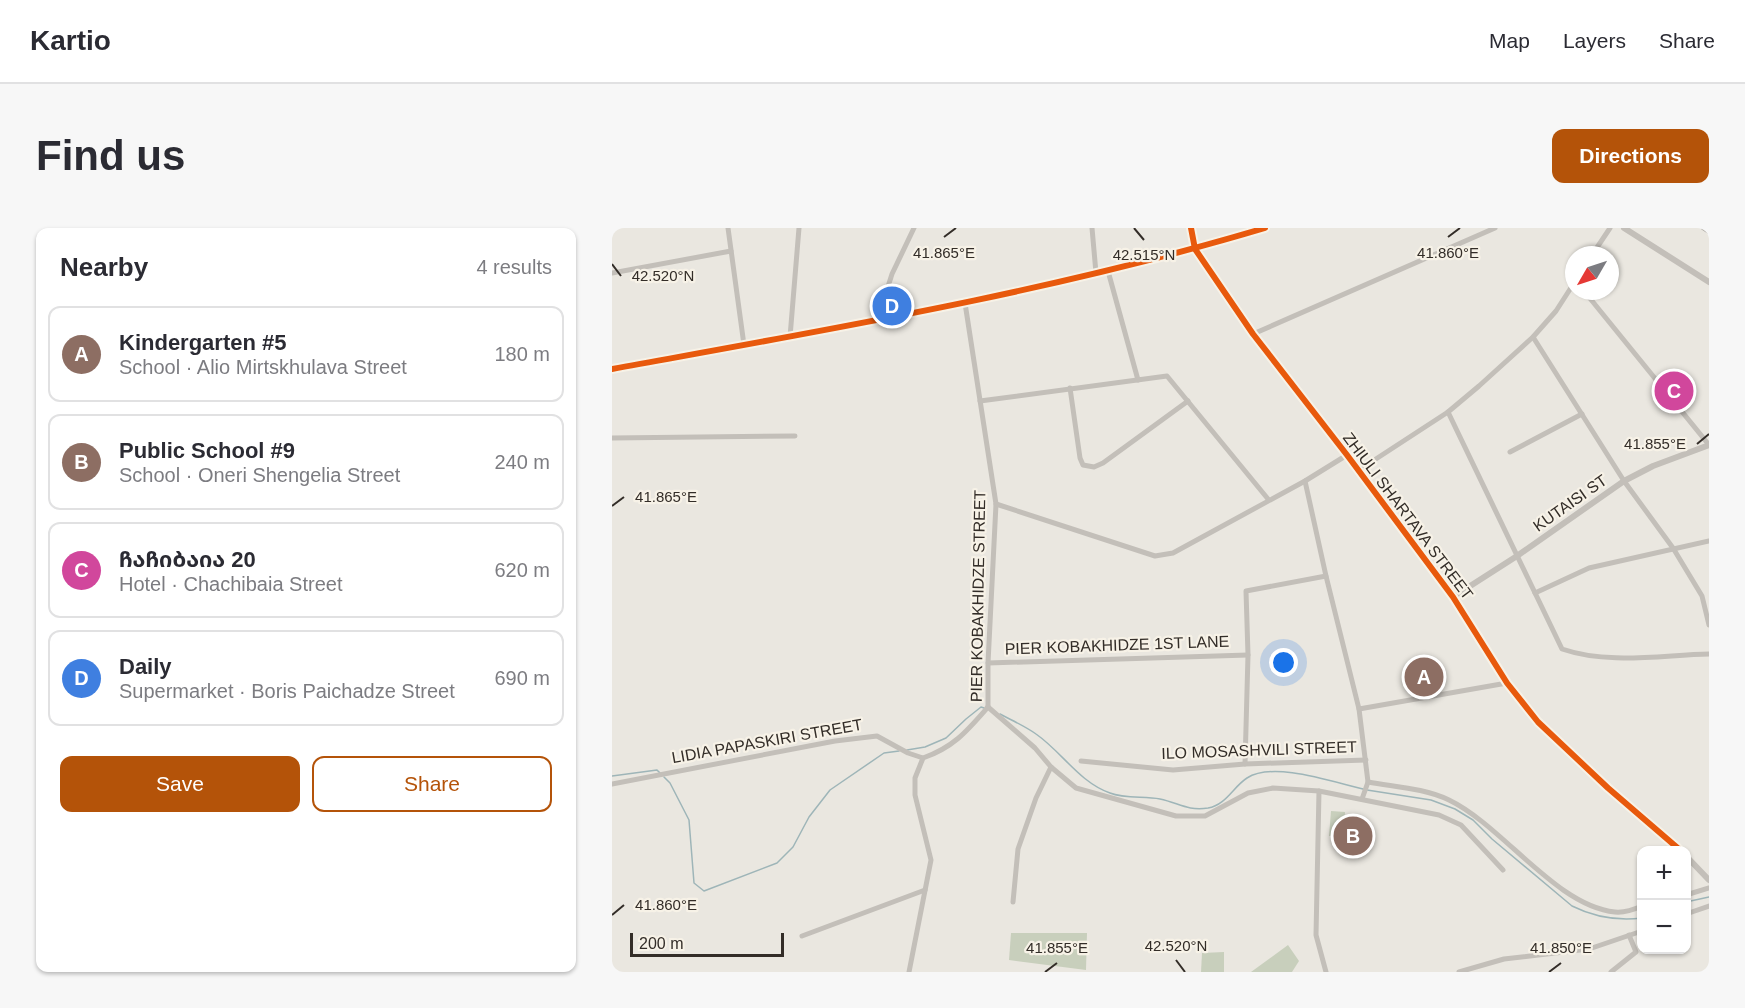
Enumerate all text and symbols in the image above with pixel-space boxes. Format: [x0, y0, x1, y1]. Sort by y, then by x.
text: Kartio [30, 25, 111, 56]
text: Map [1489, 29, 1530, 52]
text: Layers [1563, 29, 1626, 52]
text: Share [1659, 29, 1715, 52]
button: Directions [1552, 129, 1709, 183]
text: Find us [36, 132, 185, 179]
text: 41.865°E [913, 244, 975, 261]
text: 41.860°E [1417, 244, 1479, 261]
text: 42.515°N [1113, 246, 1175, 263]
north arrow [1565, 246, 1619, 300]
text: Nearby [60, 252, 148, 282]
text: 4 results [476, 256, 552, 278]
text: 42.520°N [632, 267, 694, 284]
pin: D [872, 284, 912, 328]
text: Kindergarten #5 [119, 330, 287, 355]
text: A [74, 343, 89, 365]
text: 180 m [494, 343, 550, 365]
text: School · Alio Mirtskhulava Street [119, 356, 407, 378]
pin: C [1654, 368, 1694, 414]
street label: ZHIULI SHARTAVA STREET [1340, 429, 1476, 603]
text: 41.855°E [1624, 435, 1686, 452]
text: Public School #9 [119, 438, 295, 463]
text: B [74, 451, 89, 473]
text: 240 m [494, 451, 550, 473]
text: School · Oneri Shengelia Street [119, 464, 400, 486]
street label: KUTAISI ST [1530, 471, 1610, 535]
text: 41.865°E [635, 488, 697, 505]
street label: PIER KOBAKHIDZE STREET [968, 489, 988, 702]
text: ჩაჩიბაია 20 [119, 547, 256, 572]
text: C [74, 559, 89, 581]
text: 620 m [494, 559, 550, 581]
text: Hotel · Chachibaia Street [119, 573, 342, 595]
street label: PIER KOBAKHIDZE 1ST LANE [1004, 633, 1230, 657]
your location [1269, 648, 1298, 677]
text: Daily [119, 654, 172, 679]
pin: A [1404, 654, 1444, 700]
text: D [74, 667, 89, 689]
text: 690 m [494, 667, 550, 689]
text: Supermarket · Boris Paichadze Street [119, 680, 455, 702]
street label: LIDIA PAPASKIRI STREET [670, 716, 864, 766]
street label: ILO MOSASHVILI STREET [1161, 738, 1357, 762]
button: Save [60, 756, 300, 812]
button: Share [312, 756, 552, 812]
pin: B [1334, 814, 1372, 858]
map controls [1637, 846, 1691, 954]
button: + [1637, 846, 1691, 900]
text: 41.860°E [635, 896, 697, 913]
button: − [1637, 900, 1691, 954]
scale bar [630, 930, 784, 958]
text: 200 m [639, 935, 683, 952]
text: 42.520°N [1145, 937, 1207, 954]
text: 41.855°E [1026, 939, 1088, 956]
text: 41.850°E [1530, 939, 1592, 956]

